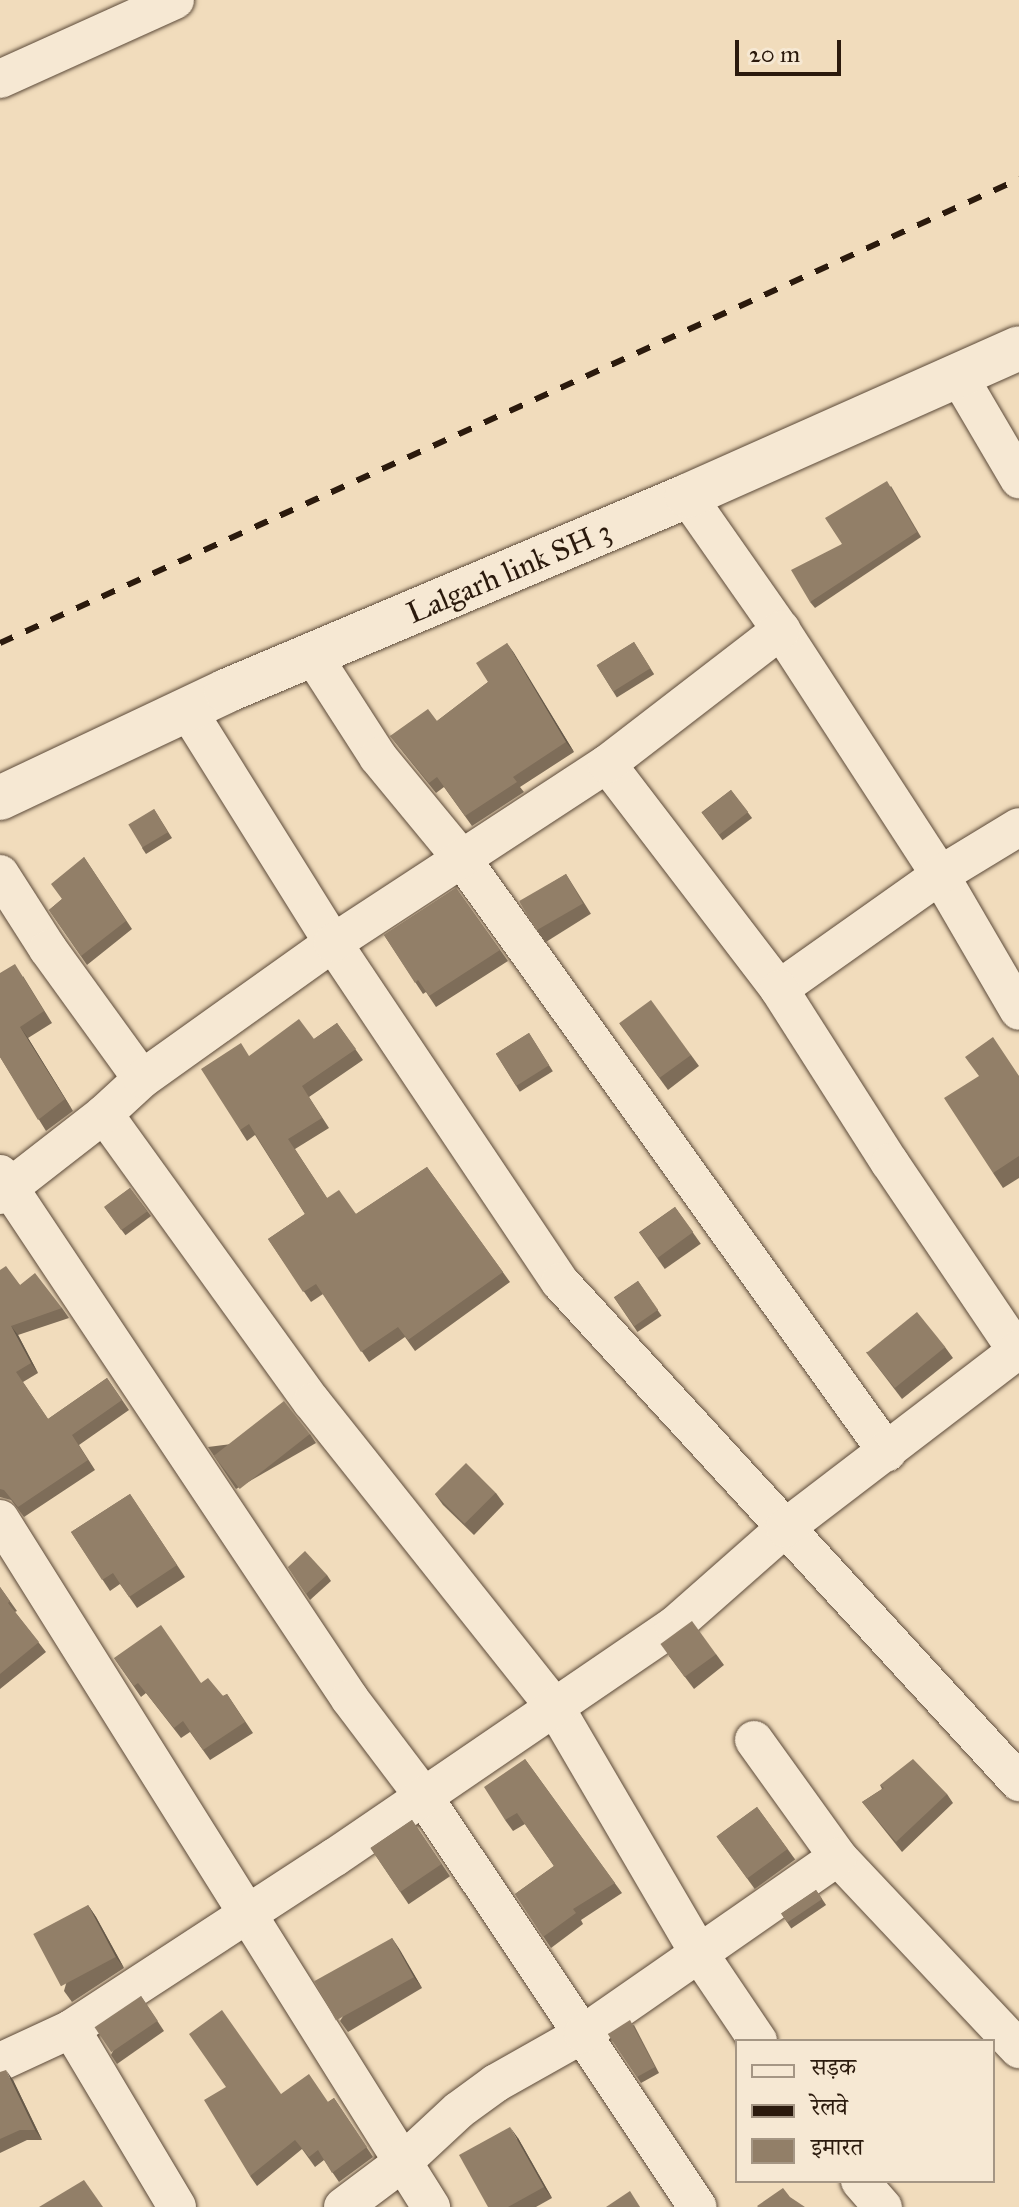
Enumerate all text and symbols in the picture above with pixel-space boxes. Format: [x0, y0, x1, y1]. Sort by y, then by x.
scale bar [739, 24, 845, 74]
text: 20 m [749, 39, 800, 69]
street label: Lalgarh link SH 3 [401, 513, 617, 631]
legend [735, 2039, 995, 2183]
text: सड़क [811, 2052, 856, 2082]
text: रेलवे [811, 2092, 848, 2122]
text: इमारत [811, 2132, 863, 2162]

